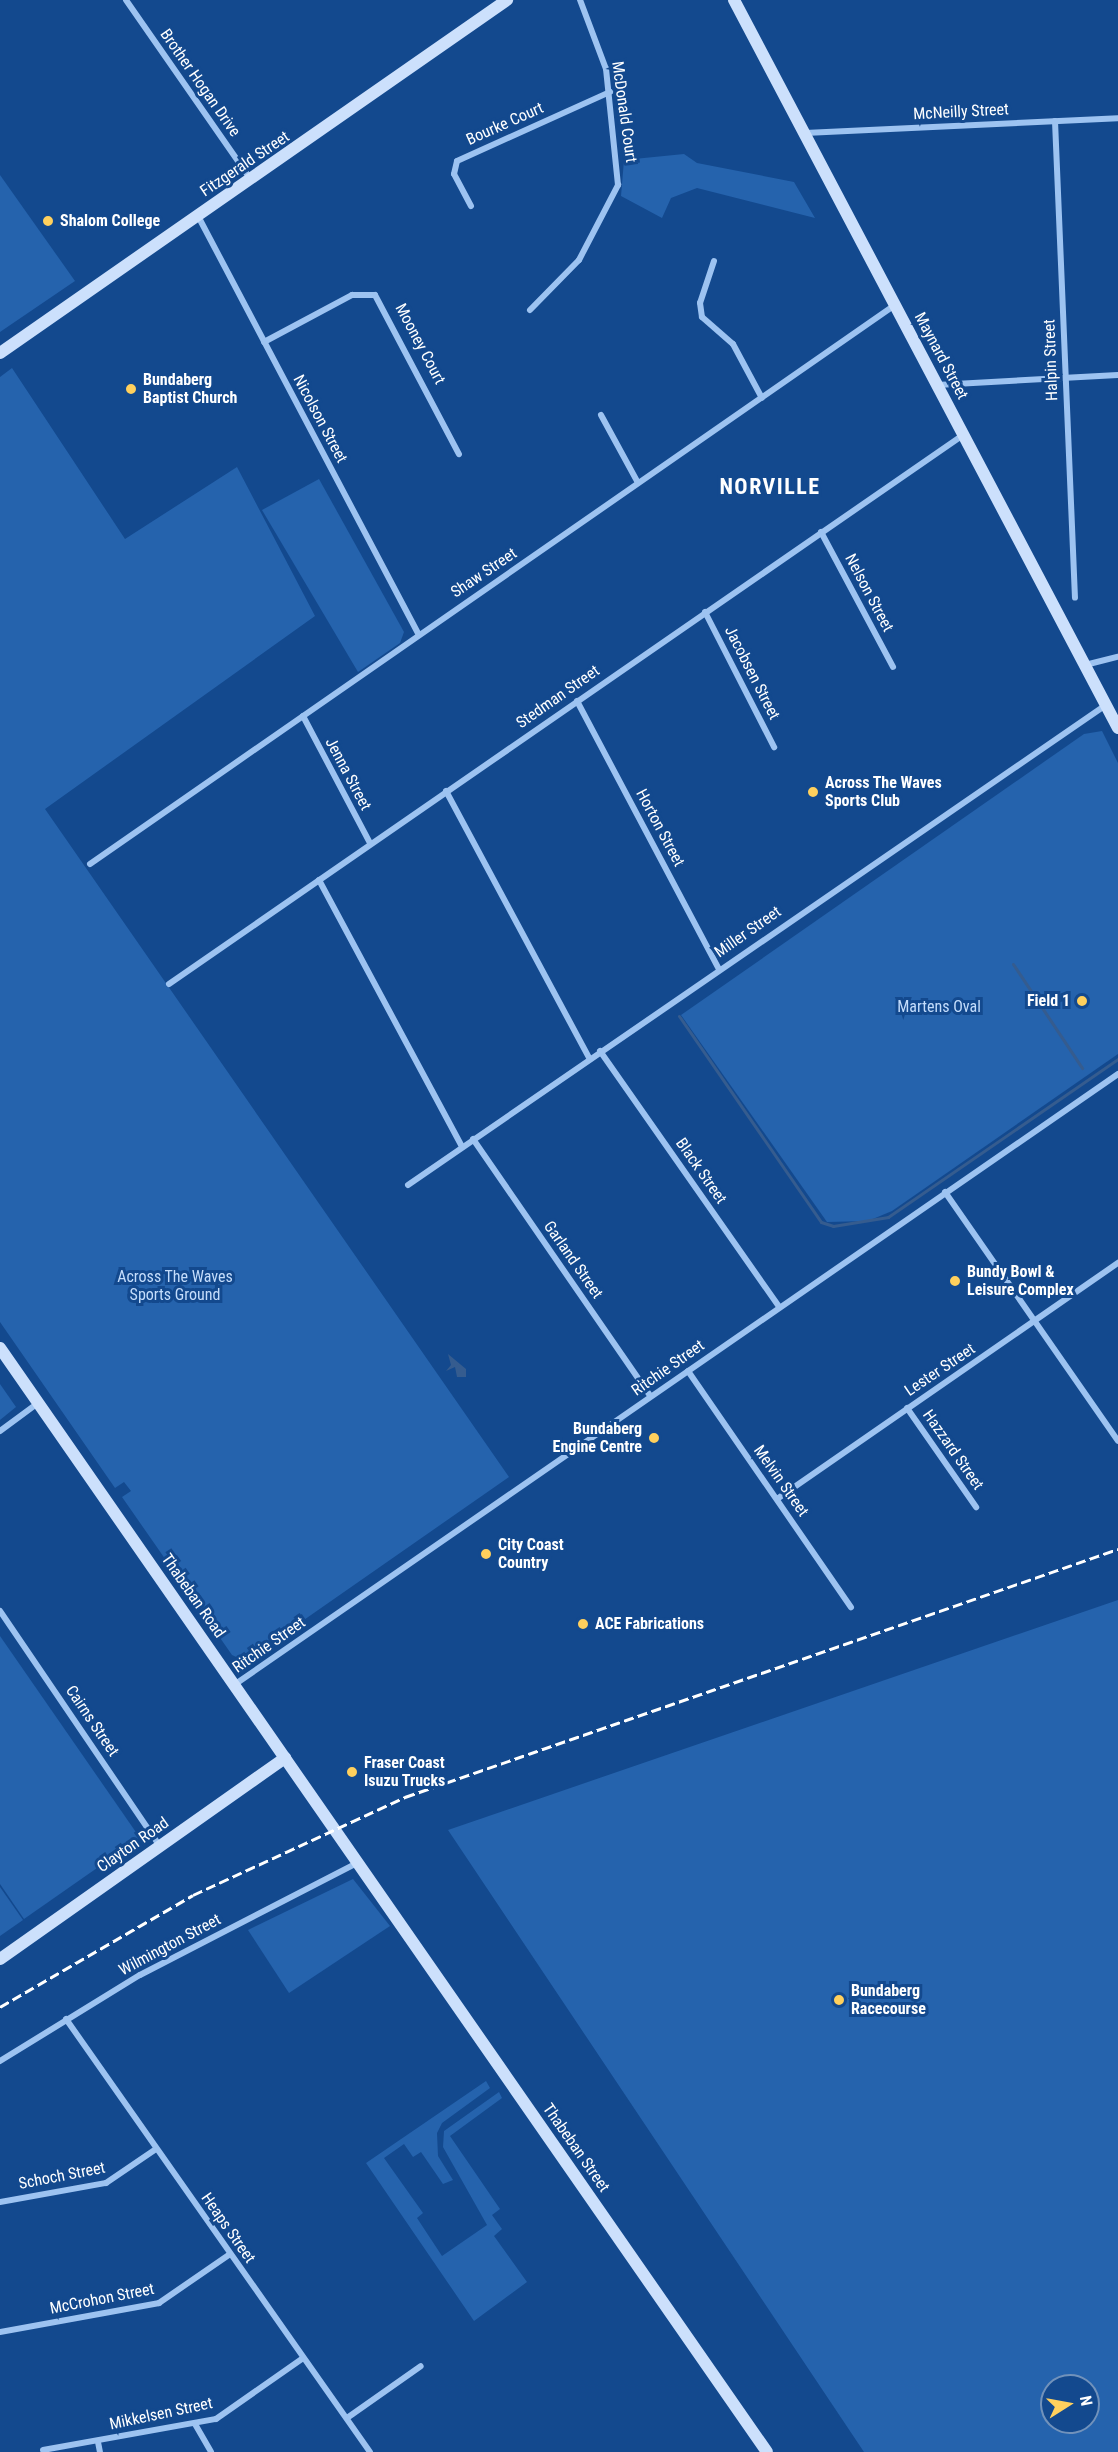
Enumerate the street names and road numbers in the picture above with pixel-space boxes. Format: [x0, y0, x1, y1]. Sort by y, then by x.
street label: Brother Hogan Drive [156, 26, 244, 140]
street label: McDonald Court [607, 60, 641, 164]
street label: Bourke Court [463, 98, 547, 150]
street label: McNeilly Street [913, 100, 1009, 124]
street label: Fitzgerald Street [197, 127, 293, 201]
street label: Mooney Court [391, 300, 449, 388]
street label: Maynard Street [910, 309, 972, 403]
street label: Halpin Street [1040, 319, 1062, 401]
street label: Nicolson Street [289, 372, 351, 466]
street label: Shaw Street [447, 544, 521, 602]
street label: Nelson Street [840, 551, 898, 635]
street label: Jacobsen Street [720, 623, 784, 723]
street label: Stedman Street [513, 661, 603, 733]
street label: Jenna Street [321, 734, 375, 814]
street label: Horton Street [632, 786, 688, 870]
street label: Miller Street [711, 902, 785, 962]
street label: Black Street [671, 1134, 731, 1208]
street label: Garland Street [539, 1218, 607, 1302]
street label: Ritchie Street [628, 1336, 708, 1400]
street label: Lester Street [901, 1339, 979, 1401]
street label: Hazzard Street [918, 1406, 988, 1494]
street label: Melvin Street [749, 1442, 813, 1520]
street label: Thabeban Road [157, 1550, 229, 1642]
street label: Ritchie Street [229, 1613, 309, 1677]
street label: Cairns Street [61, 1682, 123, 1760]
street label: Clayton Road [93, 1813, 173, 1877]
street label: Wilmington Street [116, 1910, 224, 1980]
street label: Thabeban Street [538, 2100, 614, 2196]
street label: Schoch Street [17, 2158, 107, 2194]
street label: Heaps Street [197, 2189, 259, 2267]
street label: McCrohon Street [48, 2279, 156, 2319]
street label: Mikkelsen Street [108, 2394, 214, 2434]

